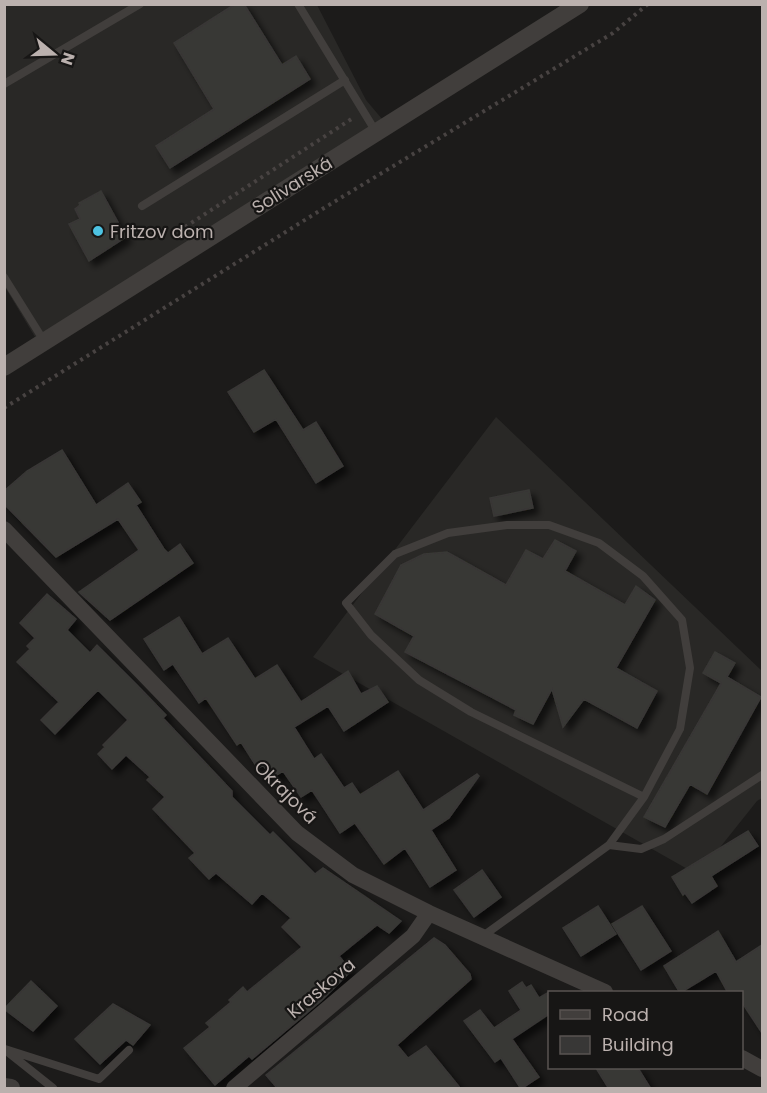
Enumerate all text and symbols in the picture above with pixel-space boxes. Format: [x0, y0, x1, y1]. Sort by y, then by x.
north arrow [24, 24, 84, 84]
text: N [55, 49, 81, 68]
street label: Solivarská [247, 150, 337, 220]
place label: Fritzov dom [110, 219, 214, 244]
marker: Fritzov dom [91, 224, 105, 238]
street label: Okrajová [249, 755, 323, 829]
street label: Kraskova [282, 952, 360, 1024]
legend [548, 991, 743, 1069]
text: Road [602, 1002, 649, 1027]
text: Building [602, 1032, 674, 1057]

